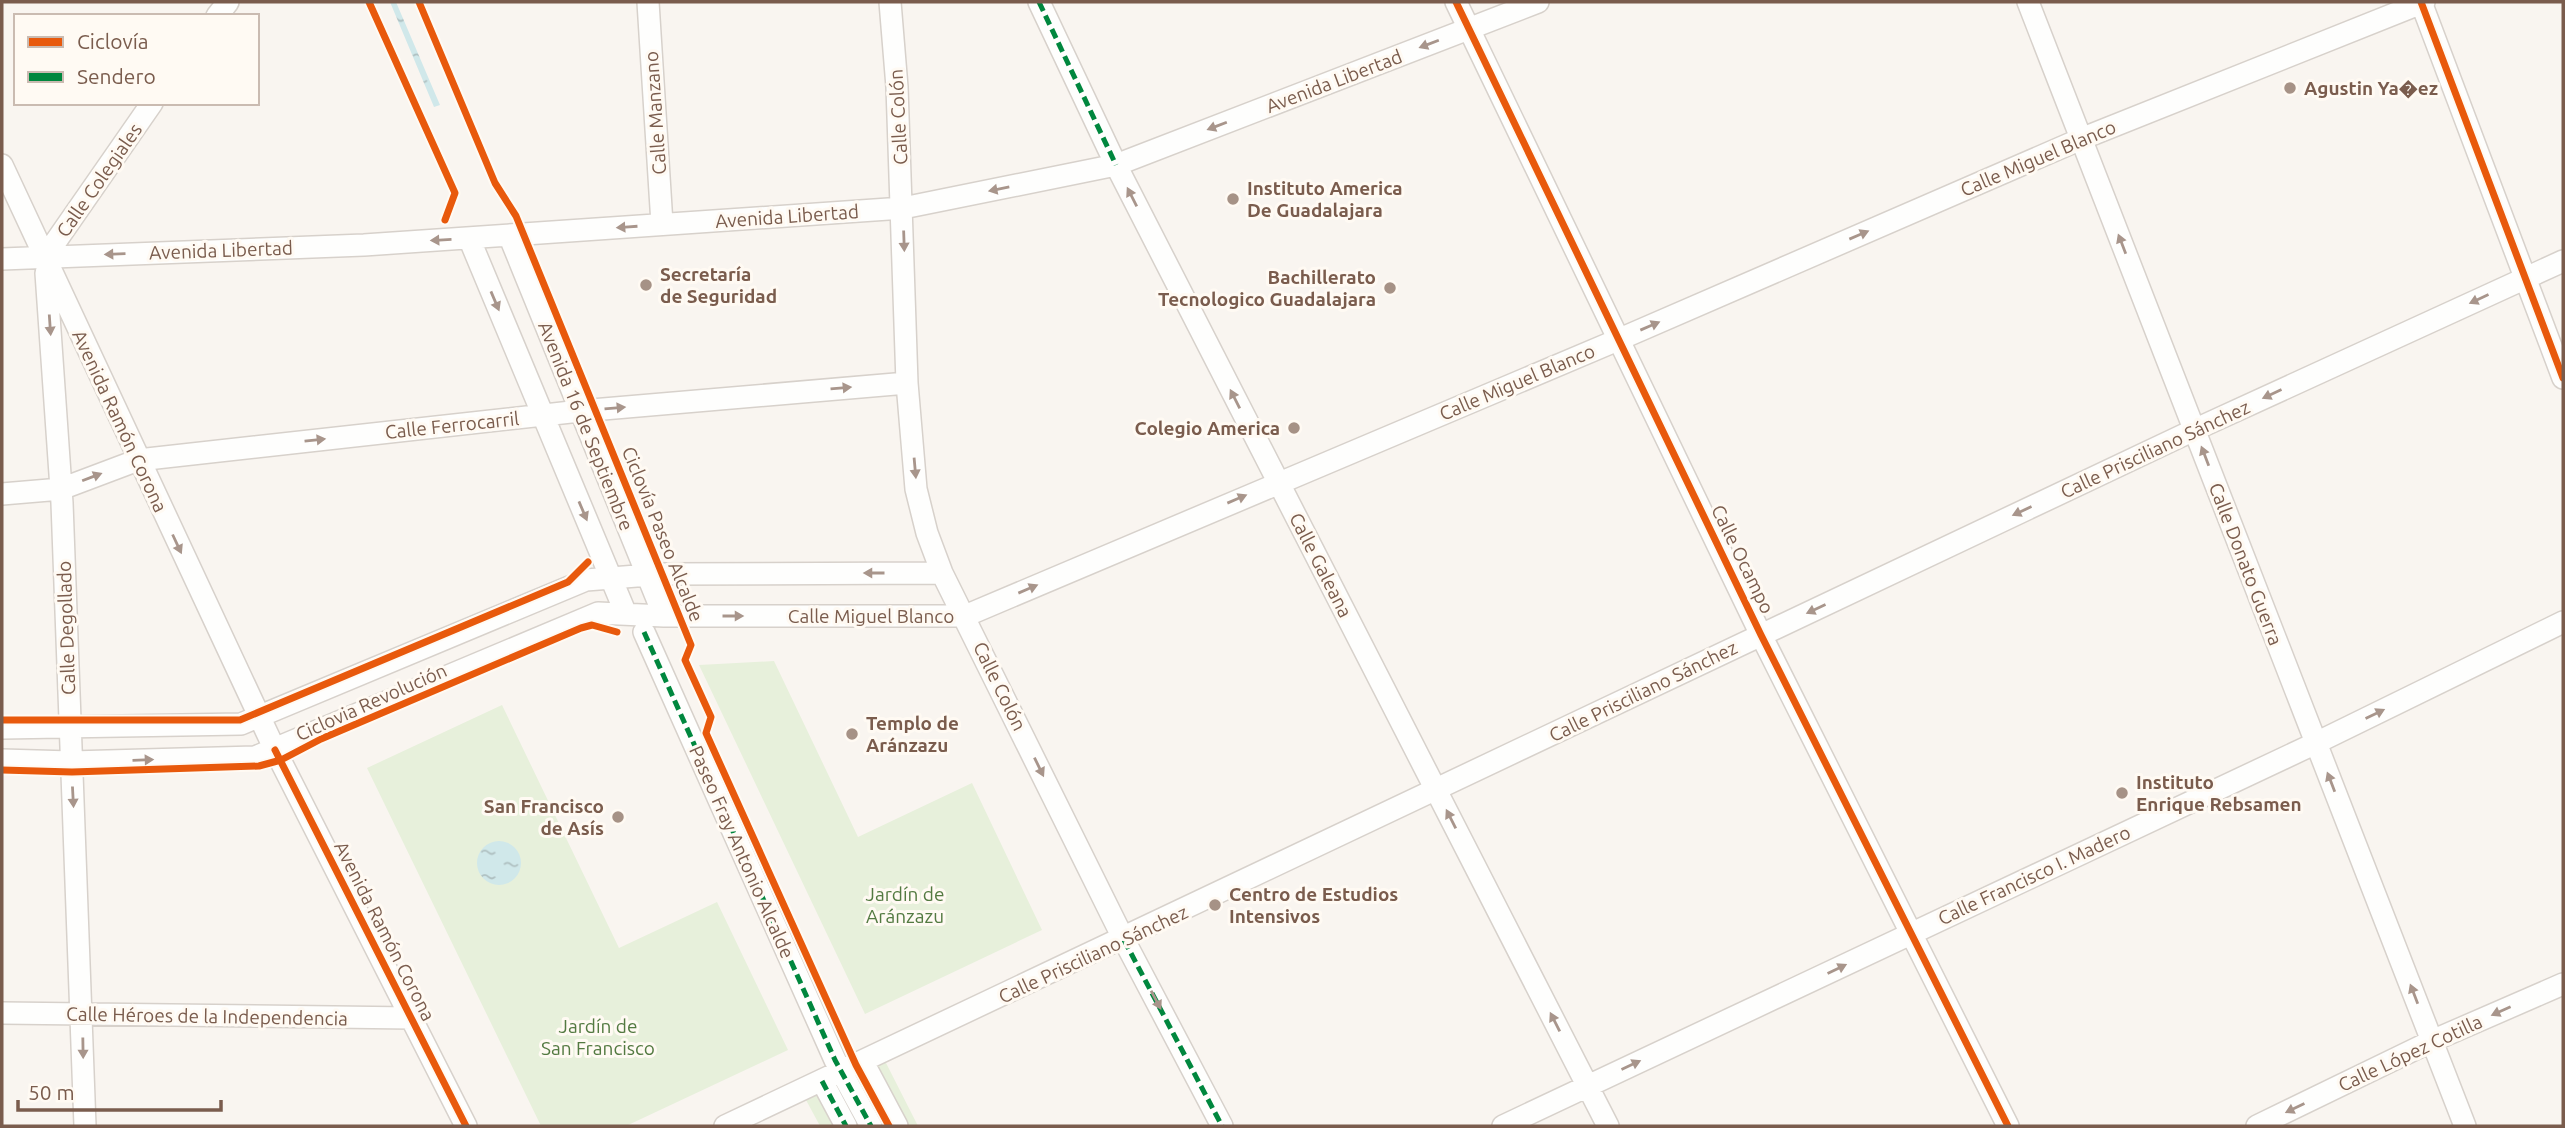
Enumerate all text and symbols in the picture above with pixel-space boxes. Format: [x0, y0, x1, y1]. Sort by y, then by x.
legend [14, 14, 259, 105]
text: Ciclovía [77, 29, 149, 53]
one-way arrow [1418, 38, 1439, 49]
street label: Avenida Libertad [1263, 45, 1405, 117]
street label: Calle Manzano [640, 50, 670, 176]
text: Sendero [77, 64, 156, 88]
street label: Calle Colón [885, 69, 911, 165]
place label: Agustin Ya�ez [2304, 77, 2438, 99]
marker: Agustin Ya�ez [2282, 80, 2298, 96]
street label: Calle Miguel Blanco [1957, 115, 2119, 201]
street label: Calle Colegiales [52, 119, 146, 241]
one-way arrow [1206, 121, 1227, 132]
place label: Instituto America De Guadalajara [1247, 177, 1402, 221]
one-way arrow [988, 183, 1010, 194]
one-way arrow [1126, 186, 1138, 206]
marker: Instituto America De Guadalajara [1225, 191, 1241, 207]
street label: Avenida Libertad [714, 200, 860, 232]
one-way arrow [616, 222, 638, 233]
one-way arrow [1848, 229, 1869, 240]
one-way arrow [898, 230, 909, 252]
one-way arrow [2116, 233, 2127, 254]
one-way arrow [429, 235, 451, 246]
street label: Avenida Libertad [149, 236, 293, 264]
one-way arrow [104, 249, 126, 260]
place label: Secretaría de Seguridad [660, 263, 777, 307]
place label: Bachillerato Tecnologico Guadalajara [1158, 266, 1376, 310]
marker: Secretaría de Seguridad [638, 277, 654, 293]
marker: Bachillerato Tecnologico Guadalajara [1382, 280, 1398, 296]
one-way arrow [489, 291, 501, 311]
one-way arrow [2469, 294, 2489, 305]
one-way arrow [45, 314, 56, 336]
street label: Avenida 16 de Septiembre [534, 318, 638, 534]
one-way arrow [1640, 320, 1660, 332]
street label: Avenida Ramón Corona [68, 326, 172, 516]
street label: Calle Miguel Blanco [1436, 339, 1598, 425]
one-way arrow [830, 382, 852, 393]
one-way arrow [2262, 388, 2282, 400]
one-way arrow [1230, 389, 1241, 409]
street label: Calle Prisciliano Sánchez [2057, 395, 2253, 503]
one-way arrow [604, 402, 626, 413]
street label: Calle Ferrocarril [384, 407, 520, 443]
place label: Colegio America [1134, 417, 1280, 439]
marker: Colegio America [1286, 420, 1302, 436]
one-way arrow [304, 435, 326, 446]
street label: Ciclovía Paseo Alcalde [618, 443, 708, 625]
one-way arrow [2199, 445, 2210, 466]
one-way arrow [910, 457, 921, 479]
one-way arrow [82, 472, 103, 483]
street label: Calle Donato Guerra [2205, 480, 2287, 648]
one-way arrow [1227, 493, 1247, 505]
one-way arrow [577, 501, 588, 522]
street label: Calle Ocampo [1707, 501, 1779, 617]
one-way arrow [2012, 506, 2032, 517]
street label: Calle Galeana [1285, 509, 1357, 621]
one-way arrow [172, 534, 183, 554]
street label: Calle Degollado [53, 561, 79, 695]
one-way arrow [863, 567, 885, 579]
one-way arrow [1018, 583, 1038, 595]
one-way arrow [1806, 603, 1826, 614]
street label: Calle Miguel Blanco [788, 605, 954, 627]
one-way arrow [722, 610, 744, 622]
street label: Calle Prisciliano Sánchez [1545, 636, 1741, 746]
street label: Calle Colón [969, 638, 1031, 734]
street label: Ciclovia Revolución [292, 659, 450, 745]
one-way arrow [2365, 708, 2385, 720]
place label: Templo de Aránzazu [866, 712, 959, 756]
marker: Templo de Aránzazu [844, 726, 860, 742]
street label: Paseo Fray Antonio Alcalde [685, 742, 799, 962]
one-way arrow [133, 754, 155, 766]
one-way arrow [1033, 757, 1045, 777]
place label: Instituto Enrique Rebsamen [2136, 771, 2302, 815]
one-way arrow [2326, 772, 2337, 793]
marker: Instituto Enrique Rebsamen [2114, 785, 2130, 801]
one-way arrow [67, 786, 78, 808]
place label: San Francisco de Asís [484, 795, 604, 839]
marker: San Francisco de Asís [610, 809, 626, 825]
one-way arrow [1445, 810, 1457, 829]
street label: Calle Francisco I. Madero [1934, 821, 2134, 929]
street label: Avenida Ramón Corona [330, 838, 440, 1024]
park label: Jardín de Aránzazu [866, 883, 944, 927]
place label: Centro de Estudios Intensivos [1229, 883, 1398, 927]
marker: Centro de Estudios Intensivos [1207, 897, 1223, 913]
street label: Calle Prisciliano Sánchez [995, 900, 1191, 1008]
one-way arrow [1827, 963, 1847, 975]
one-way arrow [2408, 984, 2419, 1005]
one-way arrow [1150, 990, 1161, 1010]
street label: Calle Héroes de la Independencia [66, 1003, 348, 1029]
one-way arrow [2491, 1005, 2511, 1017]
street label: Calle López Cotilla [2335, 1010, 2485, 1096]
one-way arrow [1549, 1012, 1560, 1032]
park label: Jardín de San Francisco [541, 1015, 655, 1059]
one-way arrow [77, 1038, 89, 1060]
one-way arrow [1621, 1059, 1641, 1071]
scale bar [18, 1068, 220, 1112]
text: 50 m [28, 1080, 75, 1104]
one-way arrow [2285, 1102, 2305, 1114]

